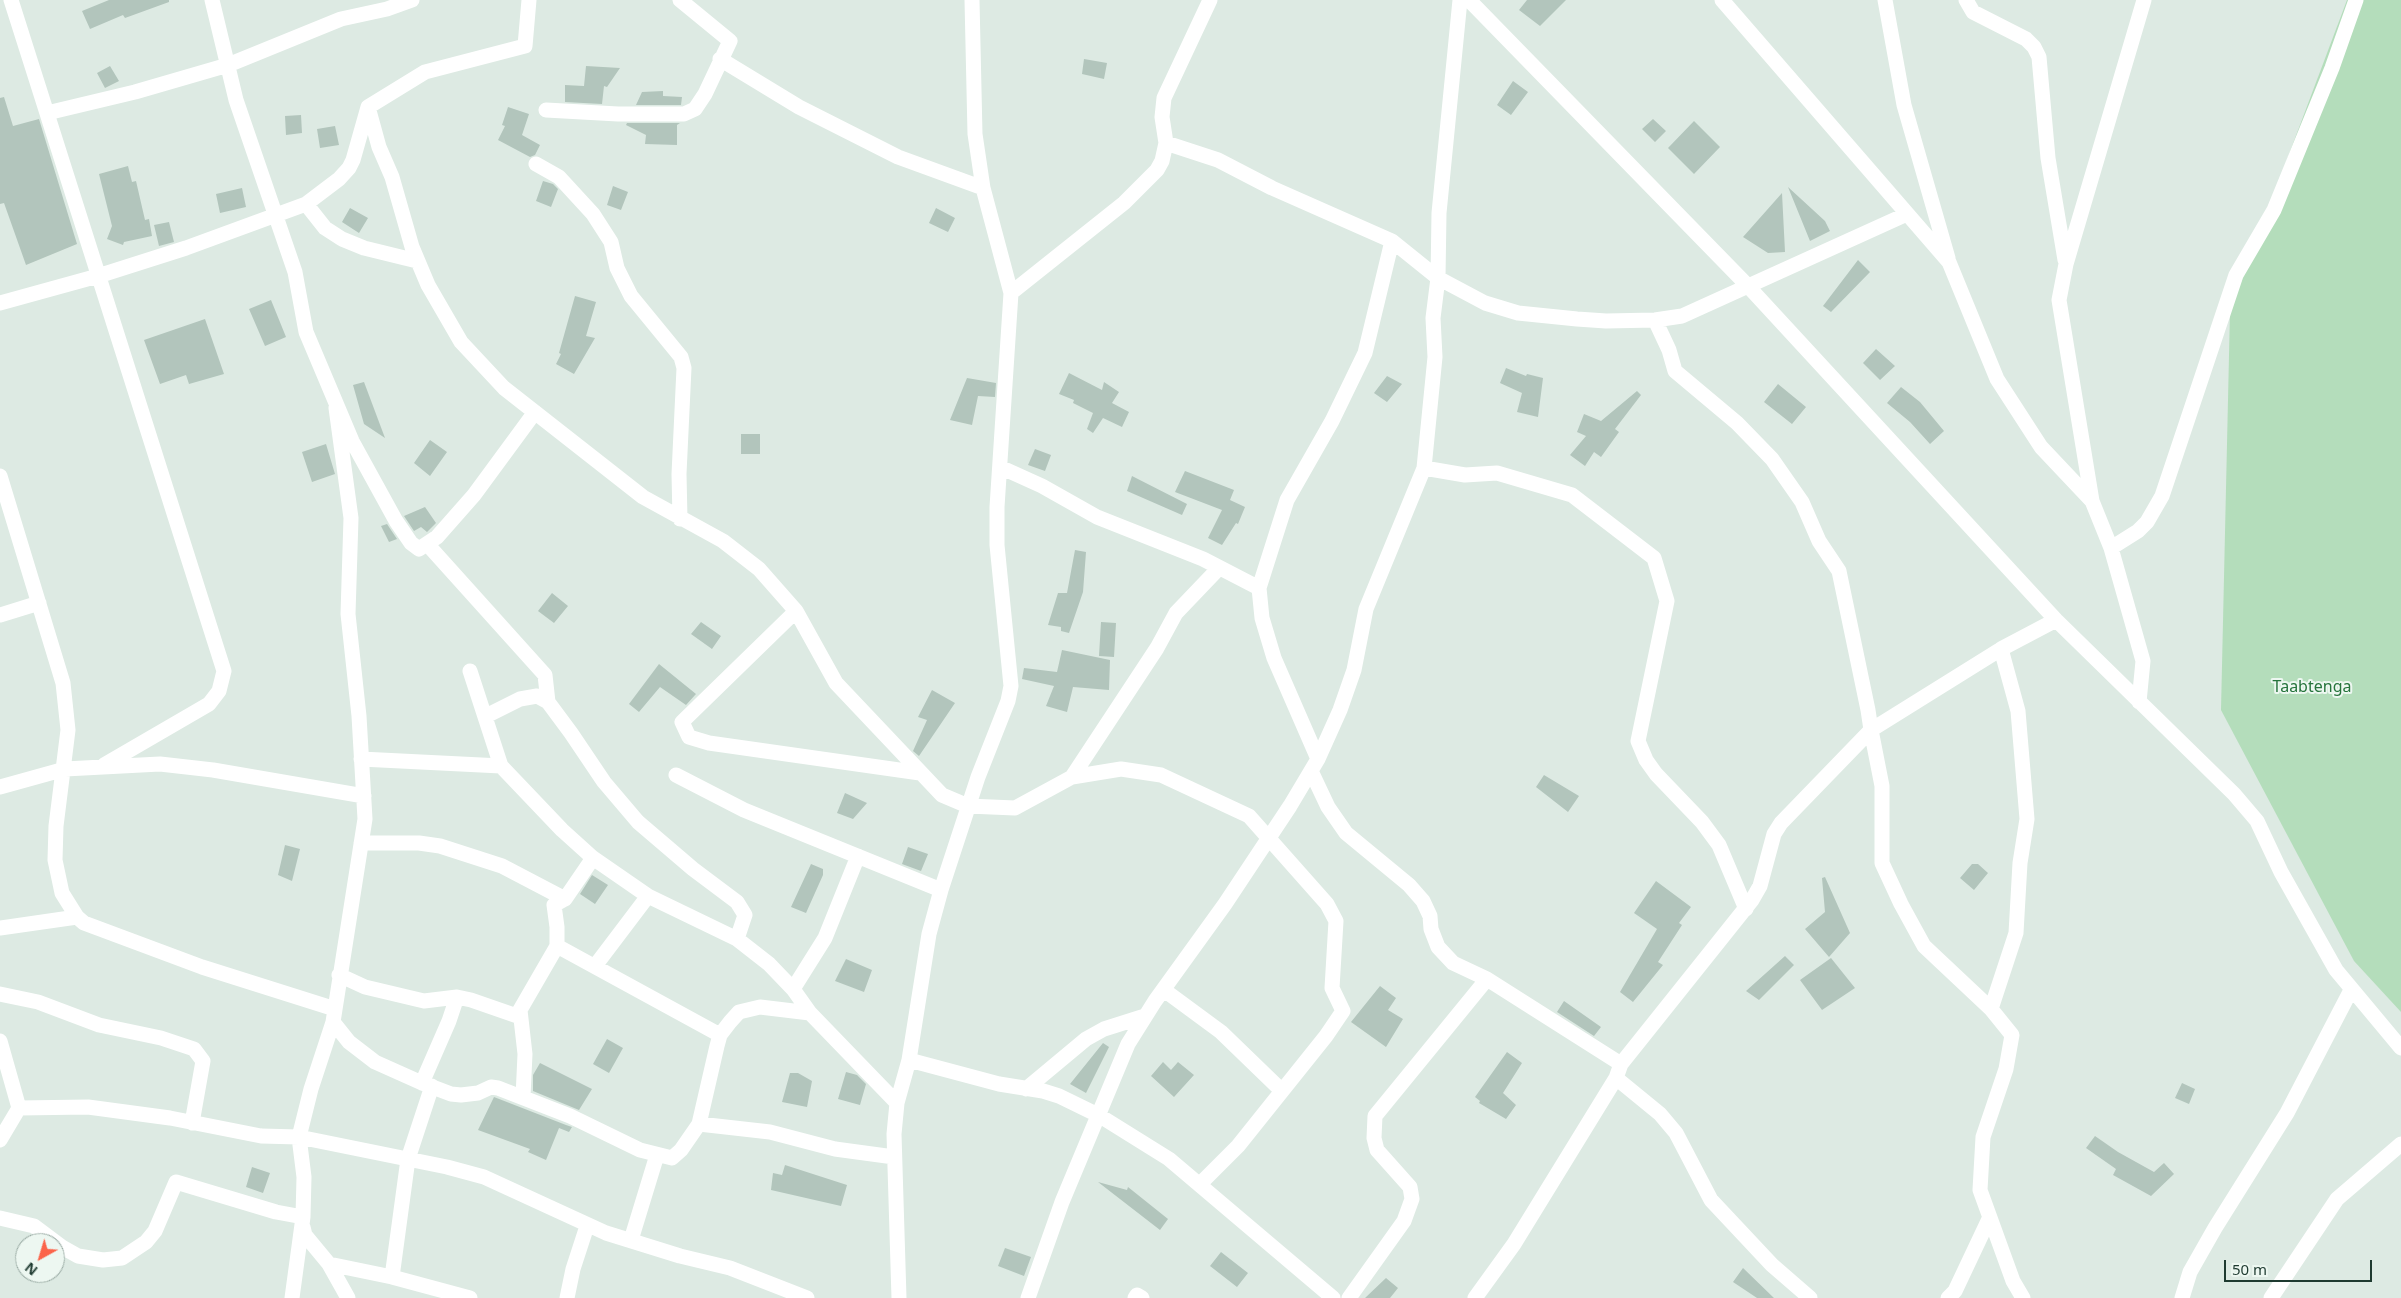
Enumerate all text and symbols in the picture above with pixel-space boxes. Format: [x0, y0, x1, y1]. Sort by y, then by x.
park label: Taabtenga [2273, 677, 2351, 697]
north arrow [15, 1233, 65, 1283]
scale bar [2226, 1250, 2374, 1282]
text: N [20, 1258, 41, 1280]
text: 50 m [2232, 1259, 2267, 1279]

